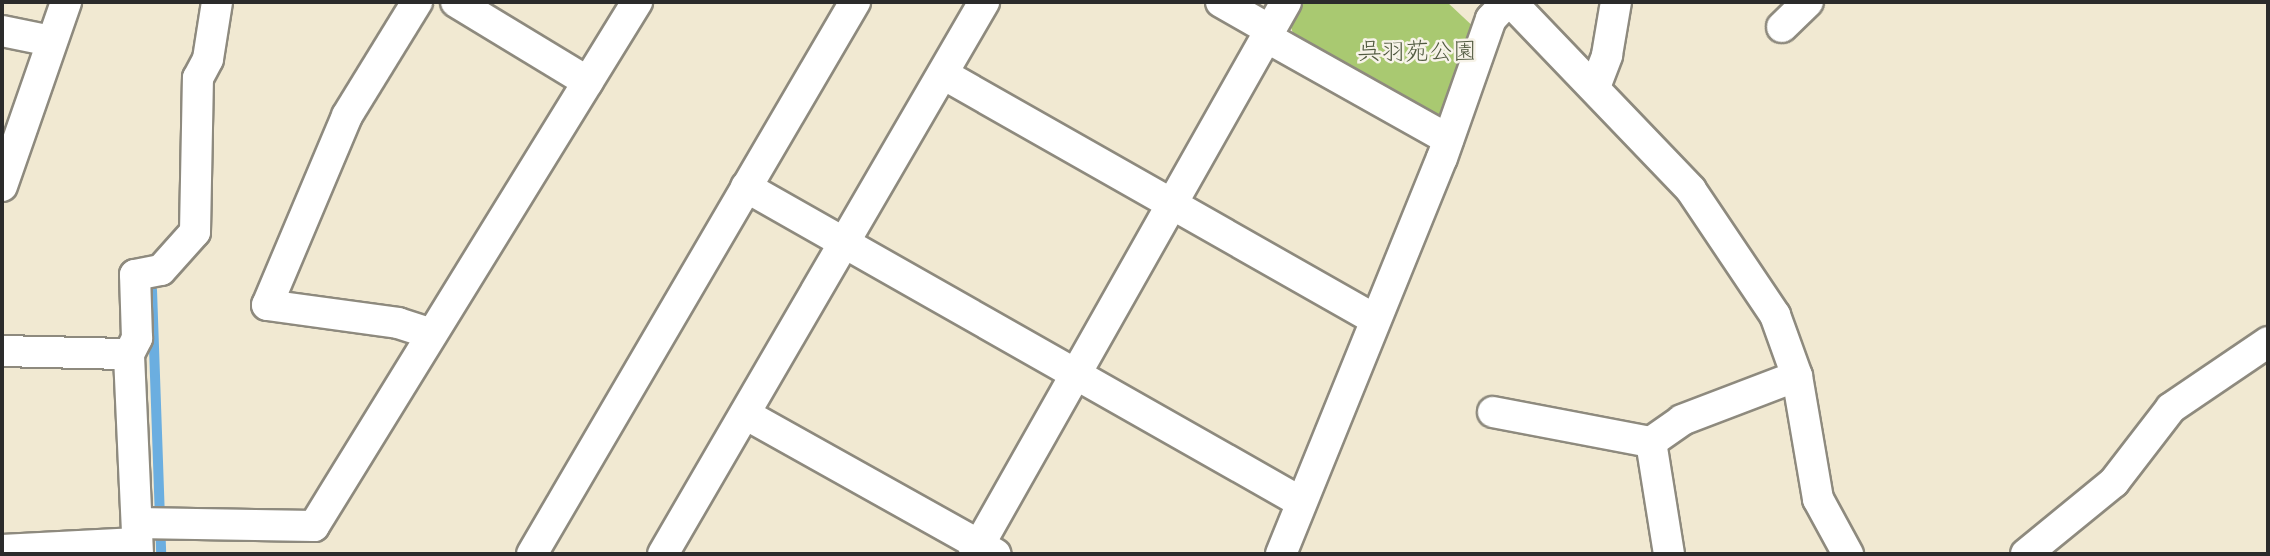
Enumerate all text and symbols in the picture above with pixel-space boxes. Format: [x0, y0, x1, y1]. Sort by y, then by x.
park label: 呉羽苑公園 [1357, 38, 1477, 66]

